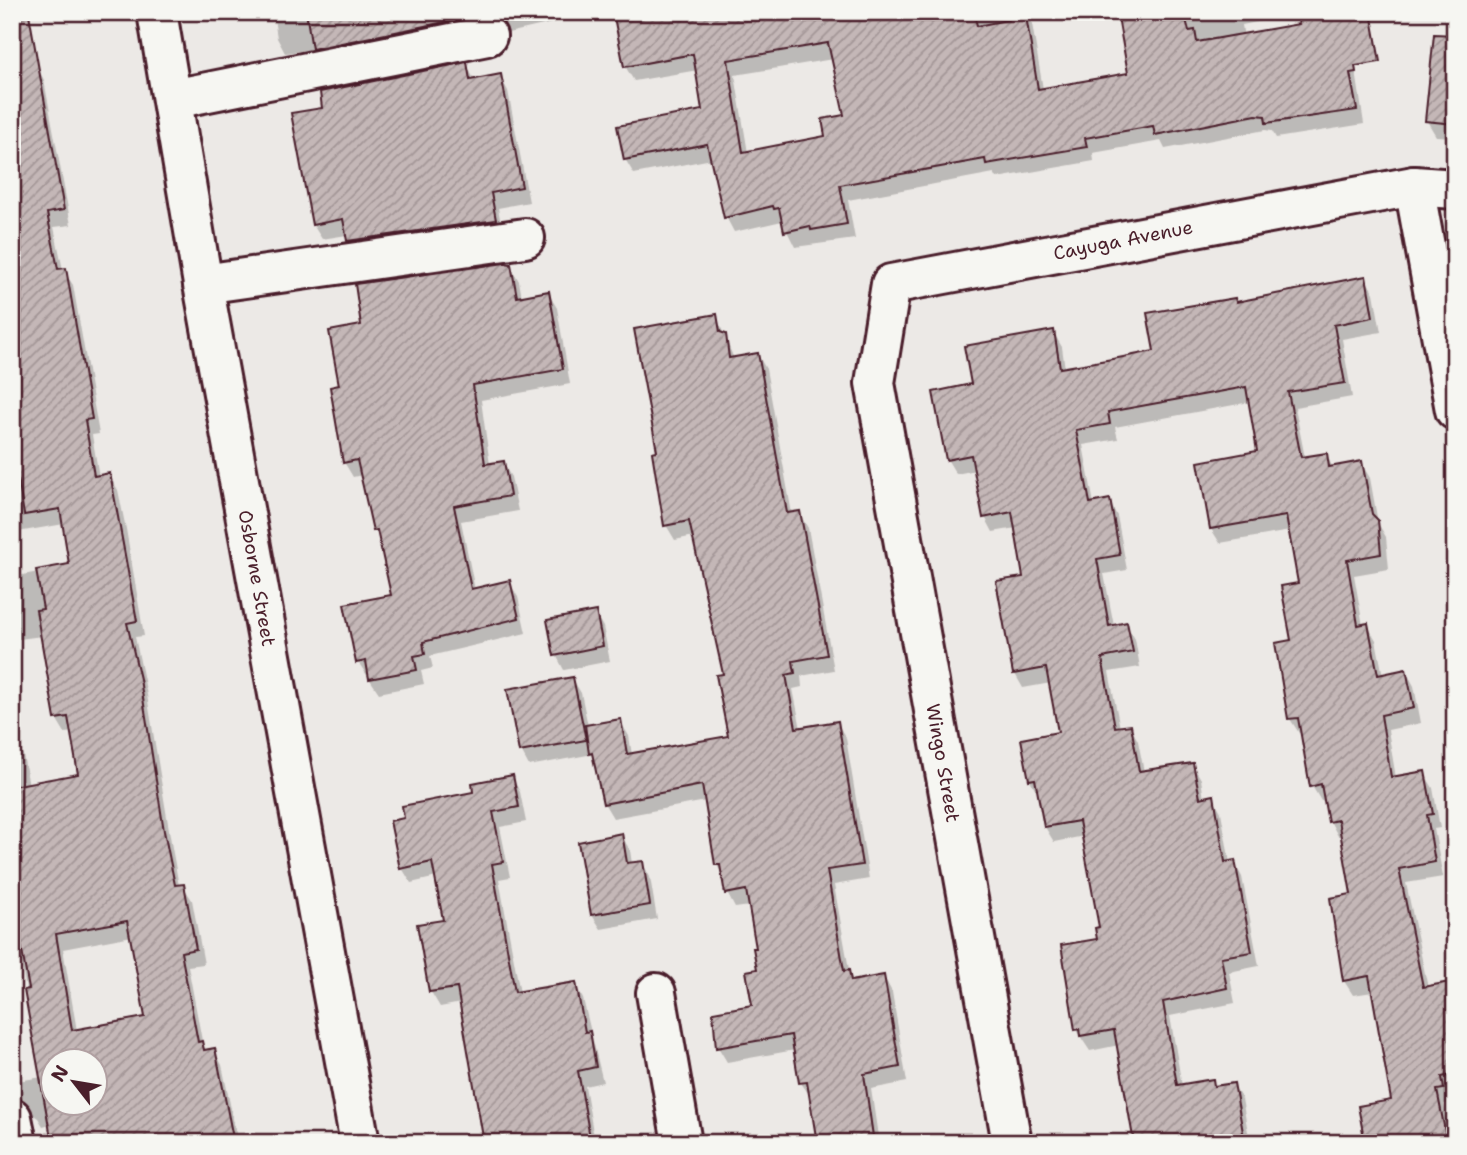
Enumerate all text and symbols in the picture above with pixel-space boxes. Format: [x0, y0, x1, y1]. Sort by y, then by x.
street label: Cayuga Avenue [1051, 214, 1195, 266]
street label: Osborne Street [233, 508, 281, 648]
street label: Wingo Street [920, 702, 966, 824]
north arrow [38, 1046, 108, 1116]
text: N [45, 1061, 74, 1086]

